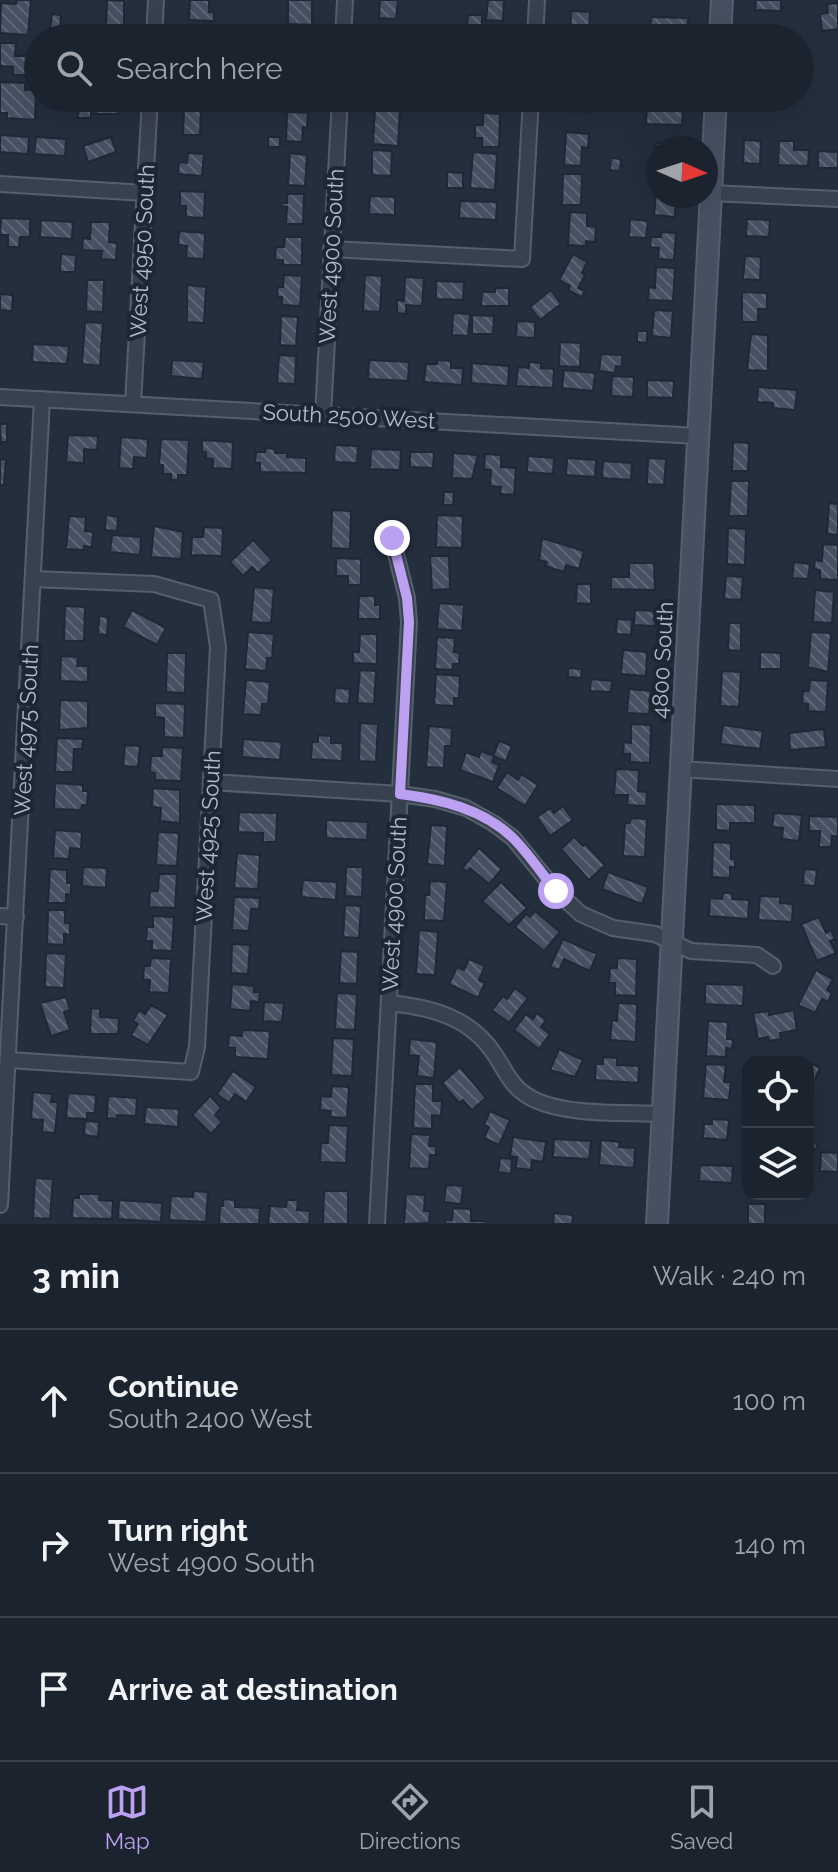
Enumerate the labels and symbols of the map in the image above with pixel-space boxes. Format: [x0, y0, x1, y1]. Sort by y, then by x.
north arrow [646, 136, 718, 208]
street label: West 4950 South [124, 164, 160, 338]
street label: West 4900 South [313, 168, 349, 344]
street label: South 2500 West [262, 398, 437, 434]
route end [374, 520, 410, 556]
street label: 4800 South [646, 601, 678, 719]
street label: West 4975 South [9, 644, 43, 816]
street label: West 4925 South [191, 750, 225, 922]
street label: West 4900 South [376, 816, 412, 992]
route start [538, 873, 574, 909]

